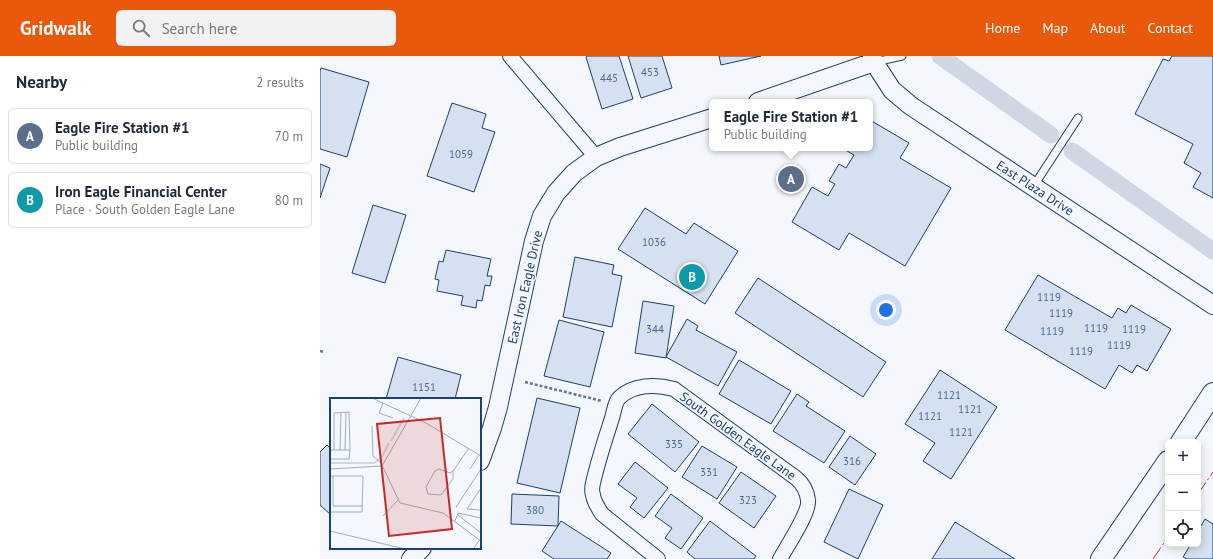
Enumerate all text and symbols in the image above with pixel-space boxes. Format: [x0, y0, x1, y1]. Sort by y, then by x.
search box [116, 10, 396, 46]
text: Gridwalk [20, 16, 92, 40]
icon: search [130, 17, 152, 39]
text: Search here [162, 19, 237, 38]
text: Home [985, 19, 1020, 37]
text: Map [1042, 19, 1068, 37]
text: About [1090, 19, 1126, 37]
text: Contact [1148, 19, 1193, 37]
house number: 453 [641, 65, 659, 79]
text: Nearby [16, 71, 67, 93]
house number: 445 [600, 71, 618, 85]
text: 2 results [256, 74, 304, 91]
popup [709, 99, 873, 151]
text: Eagle Fire Station #1 [724, 107, 858, 126]
text: Eagle Fire Station #1 [55, 118, 189, 137]
text: Public building [724, 126, 807, 143]
text: A [26, 128, 34, 145]
text: 70 m [275, 128, 303, 145]
text: Public building [55, 137, 138, 154]
house number: 1059 [449, 147, 473, 161]
street label: East Plaza Drive [993, 157, 1077, 219]
pin: A [778, 164, 804, 194]
text: Iron Eagle Financial Center [55, 182, 227, 201]
text: B [26, 192, 34, 209]
text: 80 m [275, 192, 303, 209]
text: Place · South Golden Eagle Lane [55, 201, 235, 218]
street label: East Iron Eagle Drive [504, 229, 546, 345]
house number: 1036 [642, 235, 666, 249]
pin: B [679, 262, 705, 292]
house number: 1119 [1037, 290, 1061, 304]
your location [876, 300, 896, 320]
house number: 1119 [1049, 306, 1073, 320]
house number: 1119 [1084, 321, 1108, 335]
house number: 344 [646, 322, 664, 336]
house number: 1119 [1122, 322, 1146, 336]
house number: 1119 [1040, 324, 1064, 338]
house number: 1119 [1107, 338, 1131, 352]
house number: 1119 [1069, 344, 1093, 358]
house number: 1151 [412, 380, 436, 394]
street label: South Golden Eagle Lane [677, 388, 799, 484]
house number: 1121 [937, 388, 961, 402]
inset map [330, 398, 481, 549]
house number: 1121 [958, 402, 982, 416]
house number: 1121 [918, 409, 942, 423]
house number: 1121 [949, 425, 973, 439]
house number: 335 [665, 437, 683, 451]
map controls [1165, 439, 1201, 547]
button: + [1165, 439, 1201, 475]
house number: 316 [843, 454, 861, 468]
house number: 331 [700, 465, 718, 479]
button: − [1165, 475, 1201, 511]
house number: 323 [739, 493, 757, 507]
house number: 380 [526, 503, 544, 517]
button: locate [1165, 511, 1201, 547]

